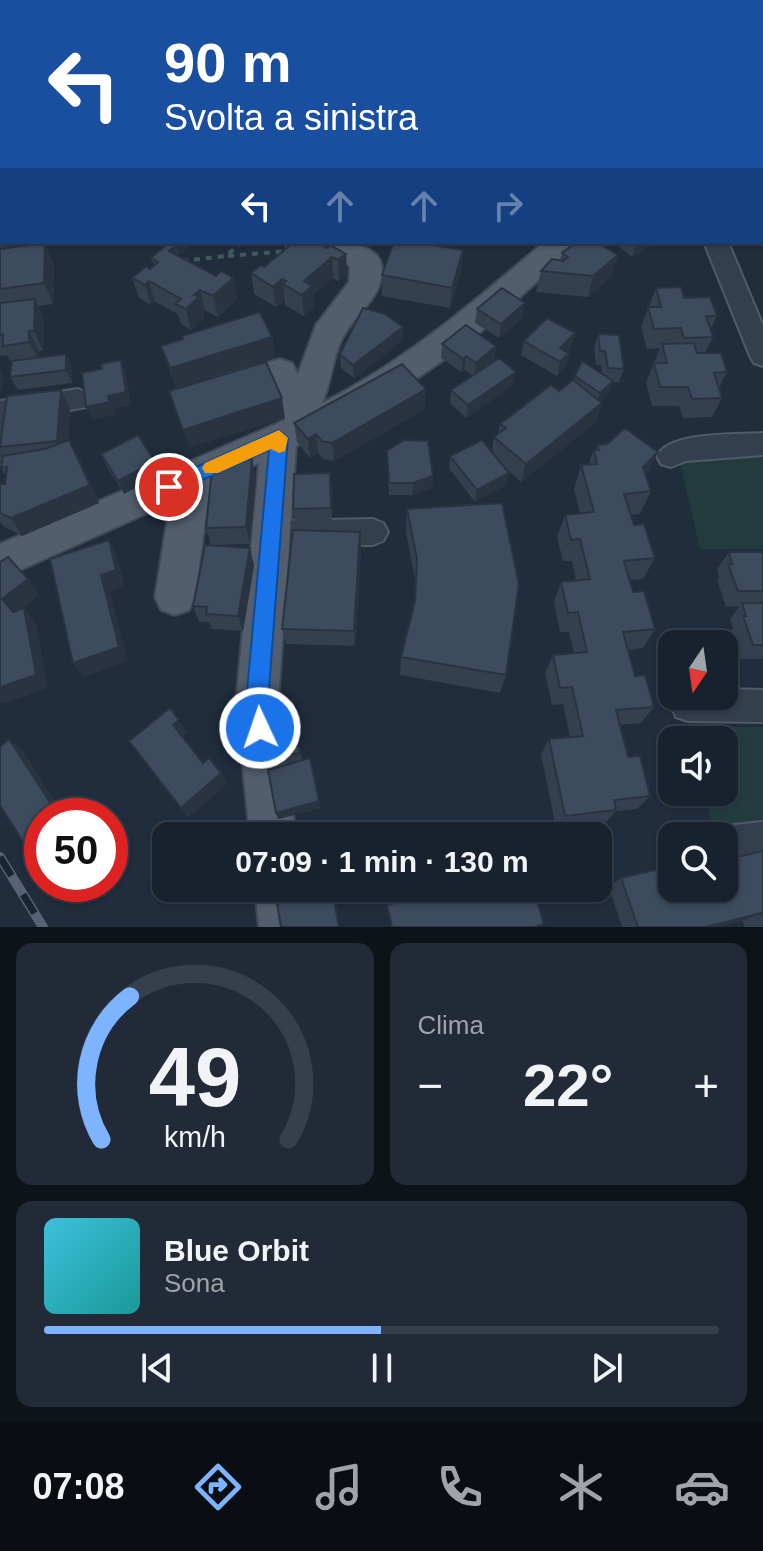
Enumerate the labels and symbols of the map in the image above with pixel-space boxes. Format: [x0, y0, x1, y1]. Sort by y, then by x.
pin [135, 453, 203, 521]
north arrow [658, 630, 738, 710]
position arrow [218, 686, 302, 770]
speed limit sign: 50 [24, 798, 128, 902]

